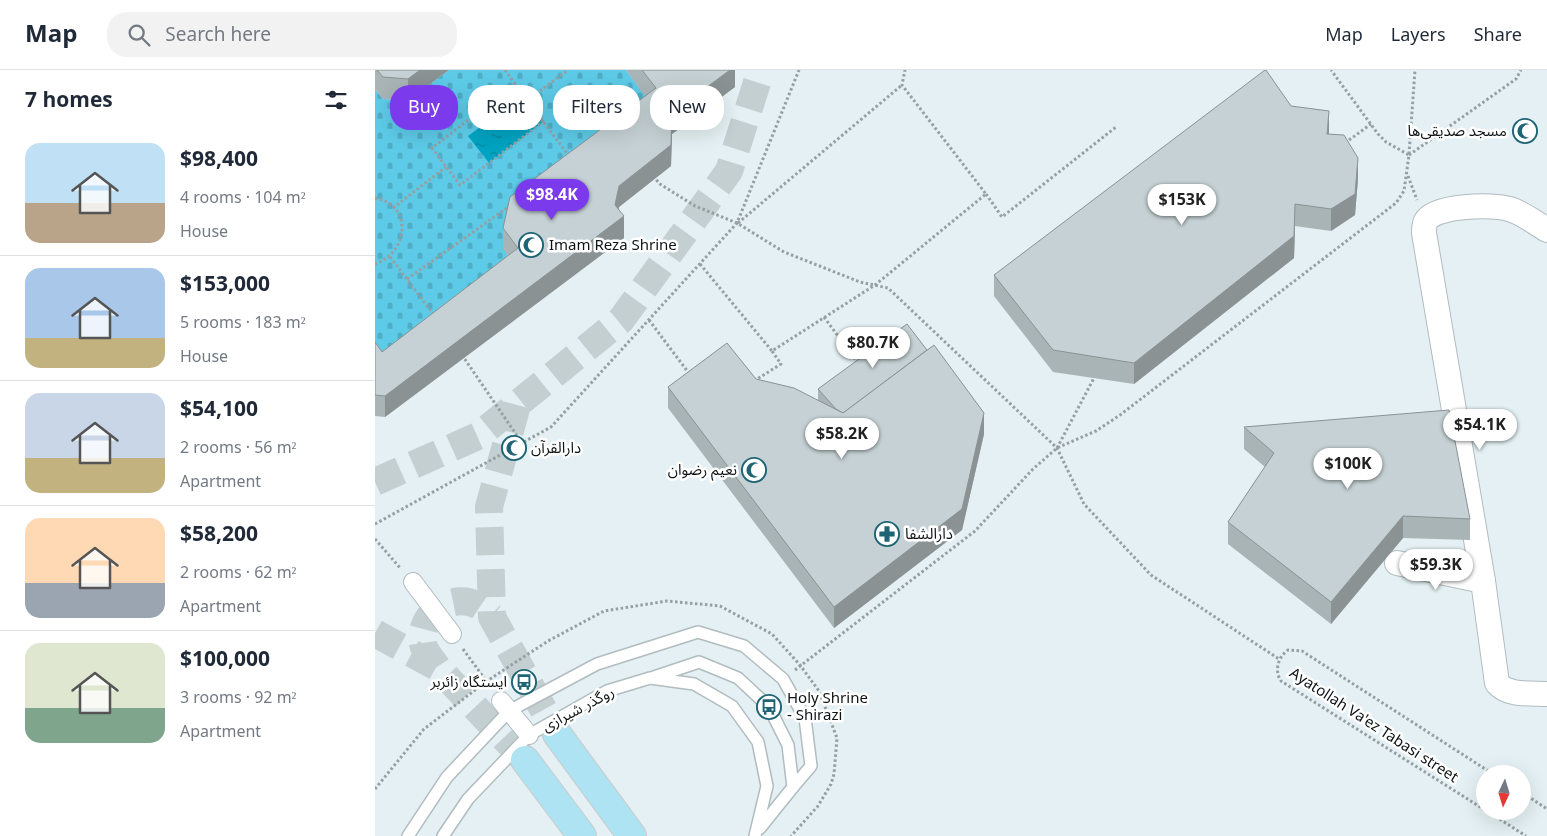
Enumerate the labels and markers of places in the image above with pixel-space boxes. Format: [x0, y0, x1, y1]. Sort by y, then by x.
place label: مسجد صدیقی‌ها [1407, 115, 1507, 147]
mosque icon: مسجد صدیقی‌ها [1512, 118, 1538, 144]
pin: $98.4K [511, 178, 593, 221]
pin: $153K [1147, 184, 1217, 226]
place label: Imam Reza Shrine [549, 229, 677, 261]
mosque icon: Imam Reza Shrine [518, 232, 544, 258]
pin: $80.7K [832, 326, 914, 369]
pin: $54.1K [1439, 408, 1521, 451]
pin: $58.2K [801, 418, 883, 460]
place label: دارالقرآن [531, 432, 581, 464]
mosque icon: دارالقرآن [501, 435, 527, 461]
pin: $100K [1313, 448, 1383, 490]
place label: نعیم رضوان [668, 454, 737, 486]
mosque icon: نعیم رضوان [741, 457, 767, 483]
place label: دارالشفا [905, 518, 953, 550]
pharmacy icon: دارالشفا [874, 521, 900, 547]
pin: $59.3K [1395, 548, 1477, 591]
place label: ایستگاه زائربر [429, 666, 507, 698]
bus stop icon: ایستگاه زائربر [511, 669, 537, 695]
place label: Holy Shrine - Shirazi [787, 682, 868, 731]
bus stop icon: Holy Shrine - Shirazi [756, 694, 782, 720]

